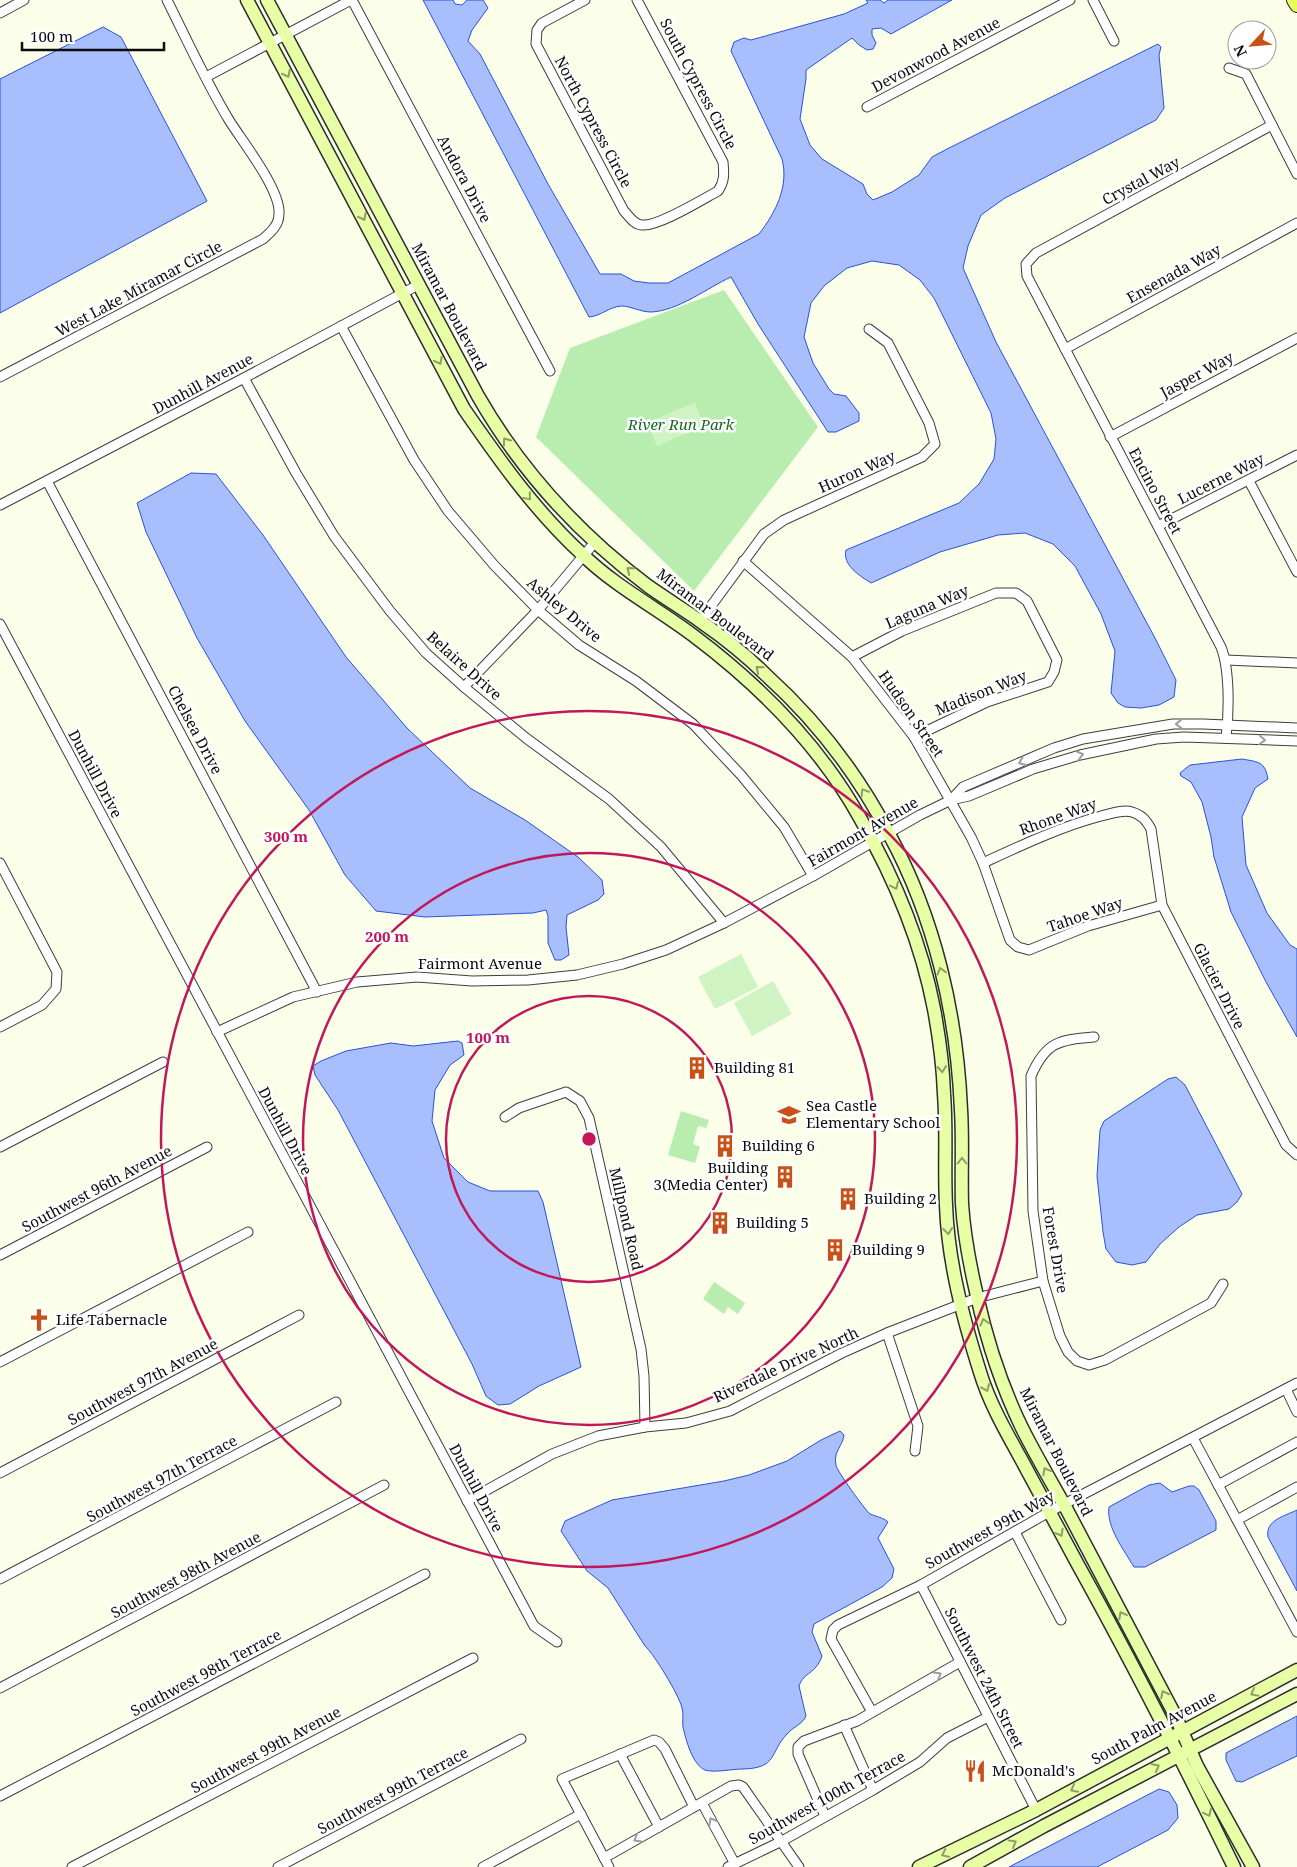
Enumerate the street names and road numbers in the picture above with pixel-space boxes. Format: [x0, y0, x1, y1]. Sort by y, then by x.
street label: Devonwood Avenue [868, 12, 1003, 96]
street label: South Cypress Circle [656, 15, 742, 153]
street label: North Cypress Circle [551, 52, 637, 191]
street label: Andora Drive [433, 131, 496, 226]
street label: Crystal Way [1098, 151, 1183, 209]
street label: West Lake Miramar Circle [52, 236, 225, 341]
street label: Miramar Boulevard [408, 239, 492, 374]
street label: Ensenada Way [1123, 239, 1225, 307]
street label: Jasper Way [1156, 346, 1237, 402]
street label: Dunhill Avenue [149, 348, 256, 418]
street label: Encino Street [1125, 444, 1187, 537]
street label: Huron Way [815, 445, 899, 497]
street label: Lucerne Way [1174, 448, 1268, 508]
street label: Miramar Boulevard [653, 564, 778, 665]
street label: Ashley Drive [523, 572, 606, 646]
street label: Laguna Way [882, 579, 972, 633]
street label: Belaire Drive [423, 626, 506, 704]
street label: Madison Way [932, 664, 1030, 719]
street label: Hudson Street [875, 666, 949, 761]
street label: Chelsea Drive [164, 682, 228, 778]
street label: Dunhill Drive [64, 726, 128, 821]
street label: Fairmont Avenue [804, 792, 921, 871]
street label: Rhone Way [1016, 793, 1100, 839]
street label: Tahoe Way [1044, 892, 1126, 936]
street label: Glacier Drive [1190, 939, 1250, 1032]
street label: Fairmont Avenue [418, 953, 542, 973]
street label: Dunhill Drive [254, 1083, 318, 1178]
street label: Southwest 96th Avenue [18, 1140, 175, 1236]
street label: Millpond Road [605, 1165, 649, 1272]
street label: Forest Drive [1039, 1205, 1073, 1295]
street label: Riverdale Drive North [710, 1321, 862, 1407]
street label: Southwest 97th Avenue [64, 1333, 221, 1429]
street label: Miramar Boulevard [1016, 1384, 1098, 1519]
street label: Southwest 97th Terrace [83, 1430, 240, 1526]
street label: Dunhill Drive [445, 1440, 509, 1535]
street label: Southwest 99th Way [921, 1485, 1058, 1573]
street label: Southwest 98th Avenue [107, 1526, 264, 1622]
street label: Southwest 24th Street [941, 1604, 1029, 1751]
street label: Southwest 98th Terrace [127, 1624, 284, 1720]
street label: South Palm Avenue [1088, 1686, 1220, 1769]
street label: Southwest 99th Avenue [187, 1701, 344, 1797]
street label: Southwest 99th Terrace [314, 1742, 471, 1838]
street label: Southwest 100th Terrace [745, 1746, 908, 1849]

